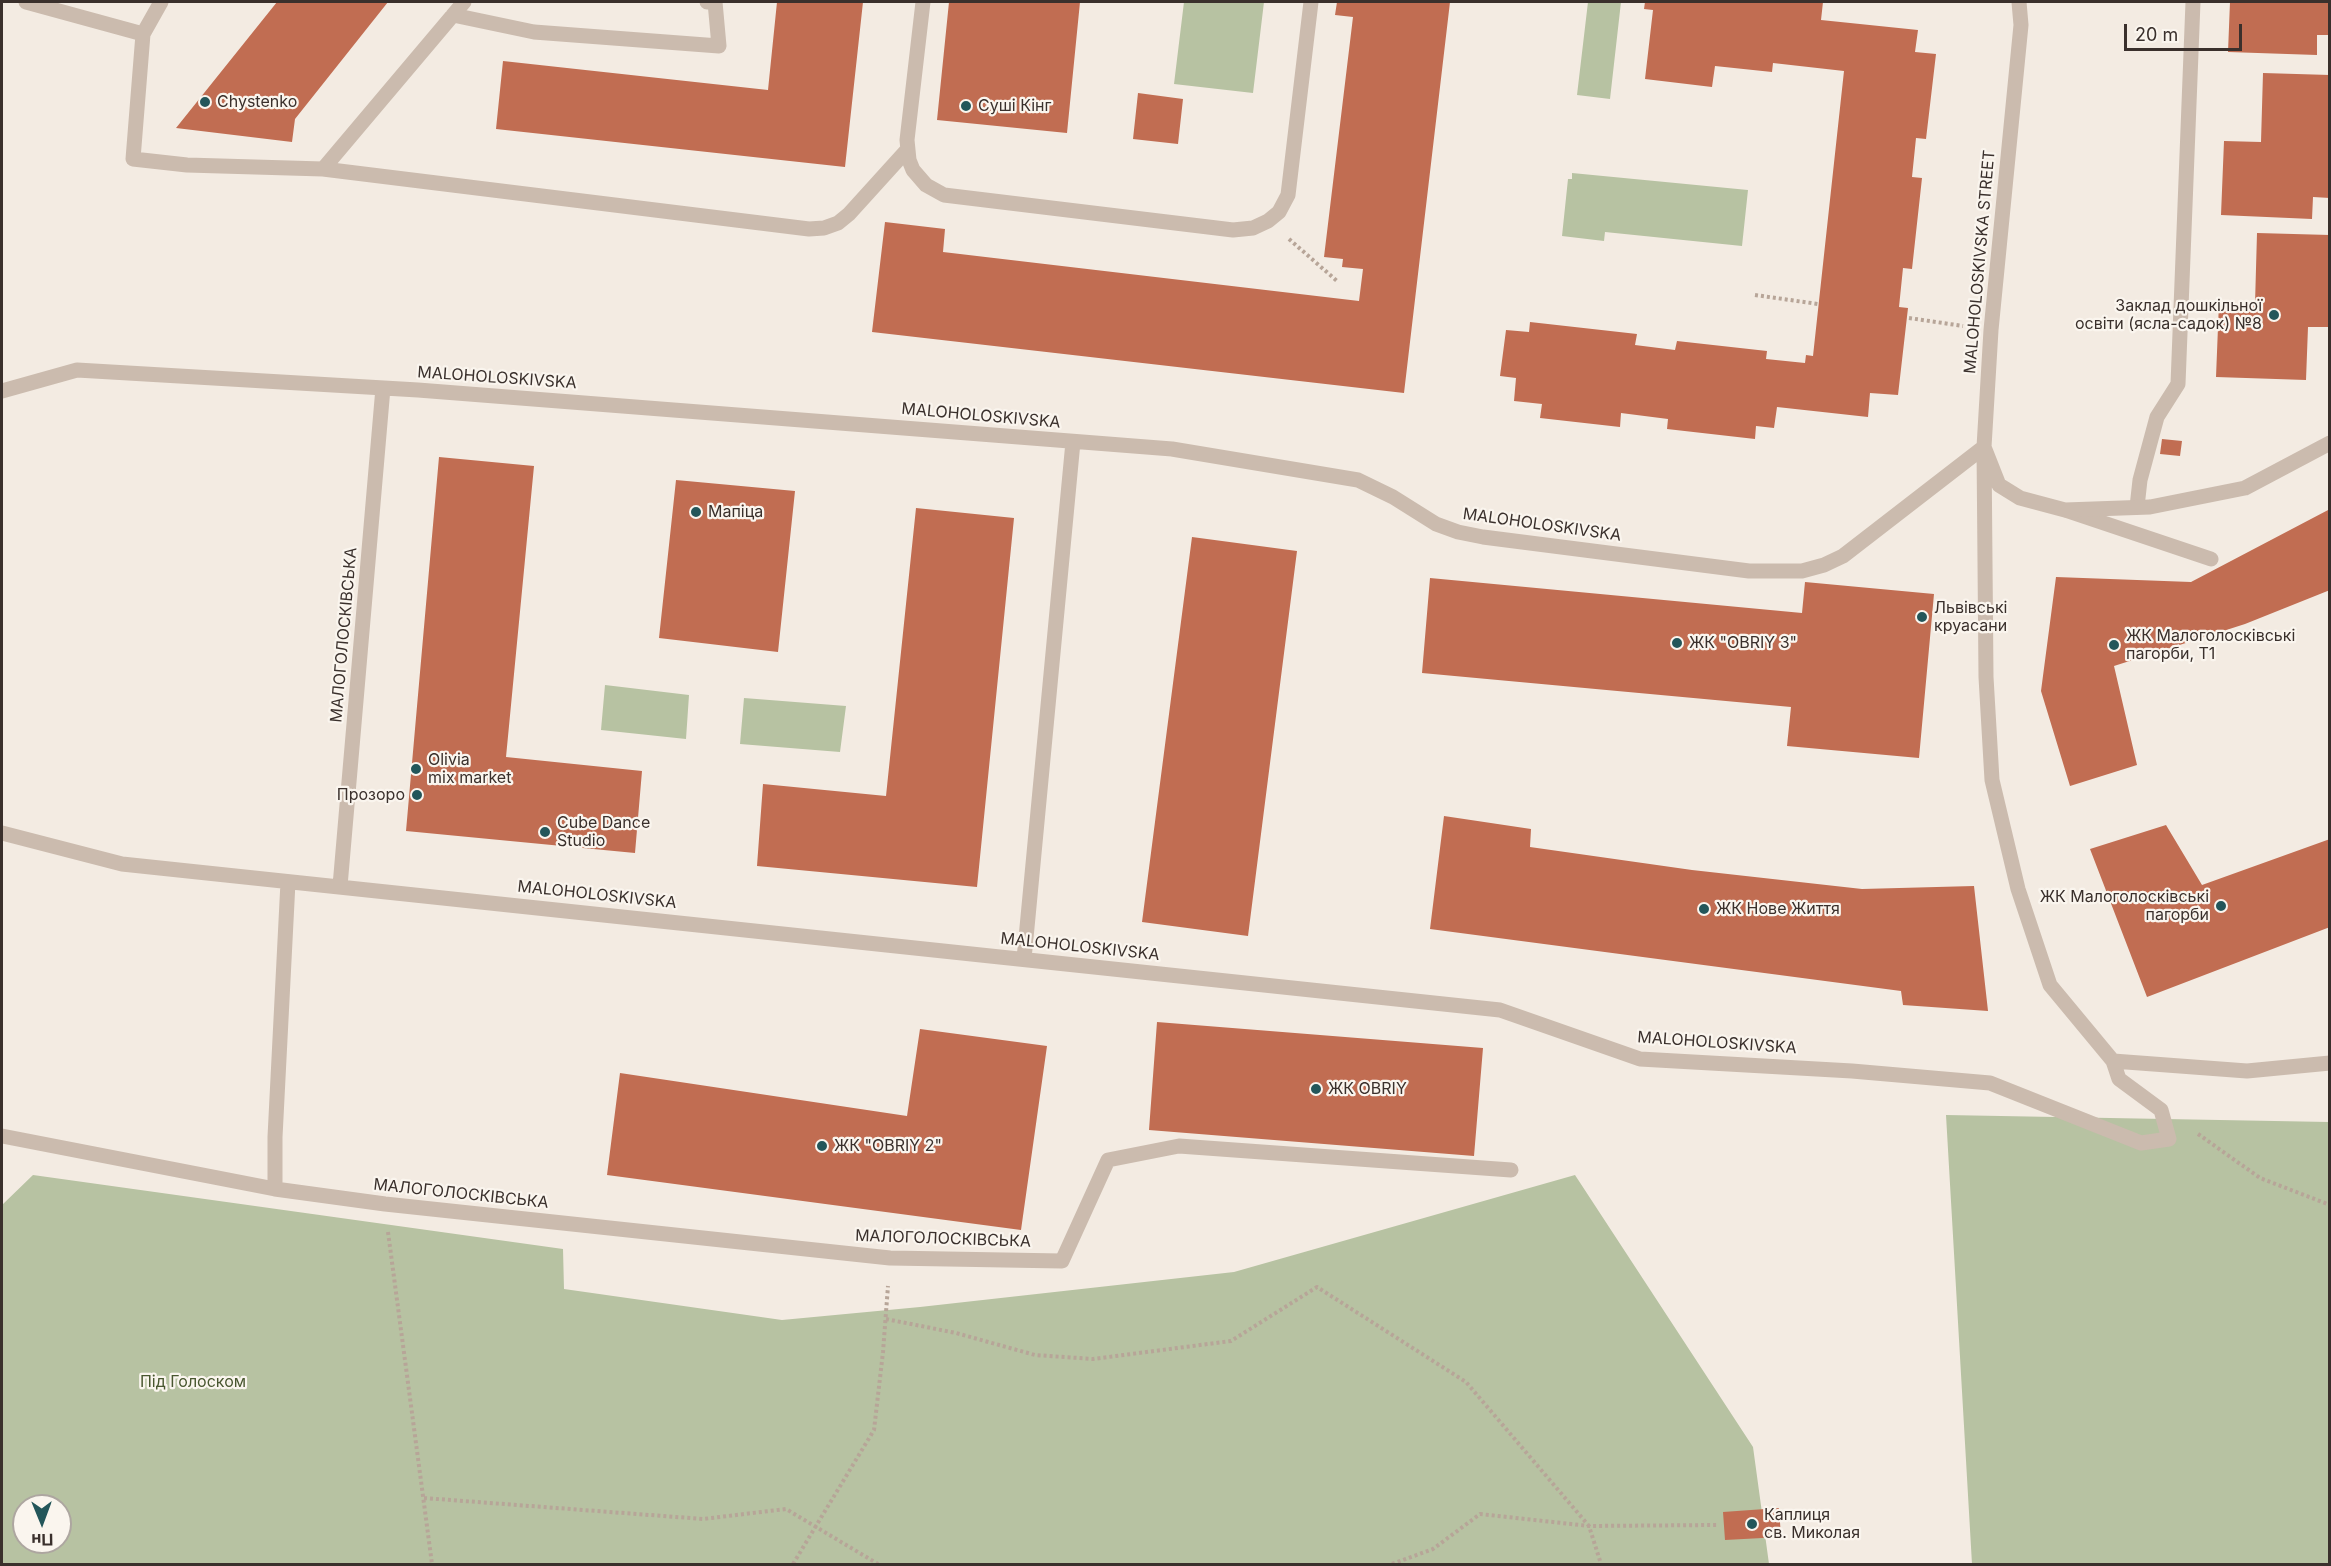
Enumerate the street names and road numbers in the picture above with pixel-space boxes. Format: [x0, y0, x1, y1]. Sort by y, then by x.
street label: MALOHOLOSKIVSKA STREET [1961, 149, 1999, 375]
street label: MALOHOLOSKIVSKA [417, 363, 577, 393]
street label: MALOHOLOSKIVSKA [901, 399, 1061, 433]
street label: MALOHOLOSKIVSKA [1462, 504, 1622, 546]
street label: МАЛОГОЛОСКІВСЬКА [327, 547, 361, 723]
street label: MALOHOLOSKIVSKA [517, 877, 677, 913]
street label: MALOHOLOSKIVSKA [1000, 929, 1160, 965]
street label: MALOHOLOSKIVSKA [1637, 1028, 1797, 1058]
street label: МАЛОГОЛОСКІВСЬКА [372, 1175, 550, 1213]
street label: МАЛОГОЛОСКІВСЬКА [855, 1226, 1031, 1252]

